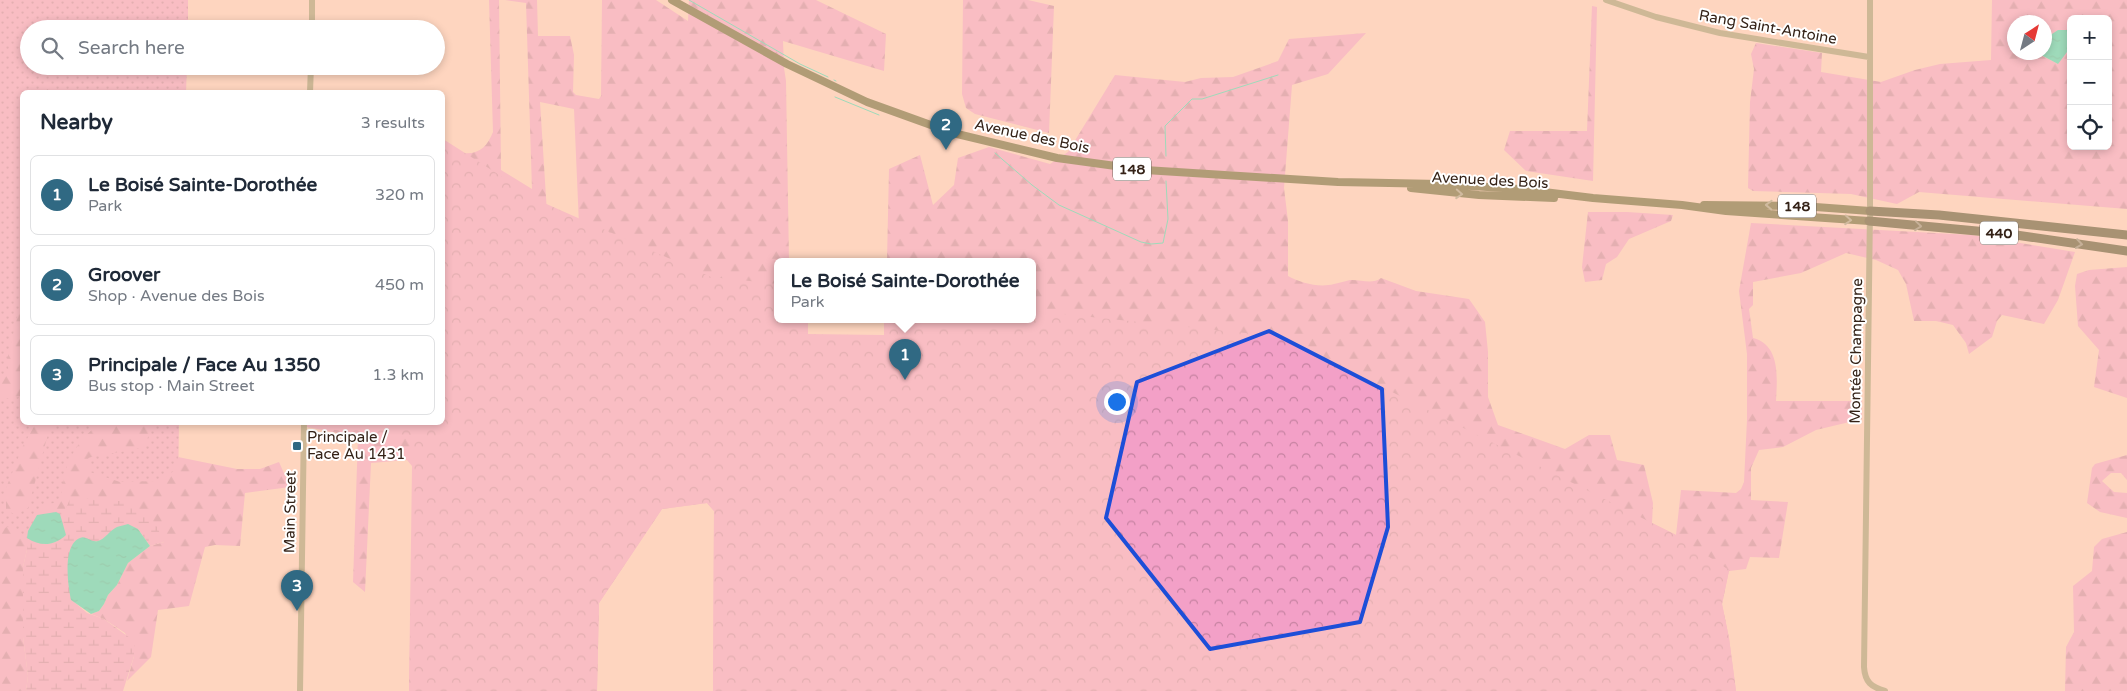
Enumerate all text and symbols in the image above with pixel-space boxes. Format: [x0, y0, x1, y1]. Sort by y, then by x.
street label: Rang Saint-Antoine [1698, 6, 1838, 48]
north arrow [2007, 15, 2052, 60]
map controls [2067, 15, 2112, 150]
button: + [2067, 15, 2112, 60]
search box [20, 20, 445, 75]
icon: search [38, 34, 66, 62]
text: Search here [78, 37, 185, 59]
button: − [2067, 60, 2112, 105]
button: locate [2067, 105, 2112, 150]
pin: 2 [930, 109, 962, 150]
text: Nearby [40, 110, 113, 135]
text: 3 results [361, 113, 425, 133]
street label: Avenue des Bois [973, 115, 1091, 157]
road number: 148 [1113, 157, 1151, 180]
street label: Avenue des Bois [1431, 168, 1549, 192]
text: Le Boisé Sainte-Dorothée [88, 174, 317, 196]
text: 1 [52, 185, 62, 205]
text: 320 m [375, 185, 424, 205]
one-way arrow [1455, 188, 1463, 199]
road number: 148 [1778, 195, 1816, 218]
text: Park [88, 196, 122, 216]
one-way arrow [1764, 200, 1772, 211]
one-way arrow [1844, 214, 1852, 225]
one-way arrow [1914, 220, 1922, 231]
road number: 440 [1980, 222, 2018, 244]
one-way arrow [2075, 238, 2084, 248]
popup [774, 258, 1036, 323]
text: Groover [88, 264, 160, 286]
text: Le Boisé Sainte-Dorothée [790, 270, 1020, 292]
text: 2 [52, 275, 62, 295]
text: 450 m [375, 275, 424, 295]
street label: Montée Champagne [1846, 278, 1866, 424]
text: Shop · Avenue des Bois [88, 286, 265, 306]
text: Park [790, 292, 825, 312]
pin: 1 [889, 339, 921, 380]
text: Principale / Face Au 1350 [88, 354, 320, 376]
text: 3 [52, 365, 62, 385]
text: 1.3 km [372, 365, 424, 385]
text: Bus stop · Main Street [88, 376, 255, 396]
your location [1104, 389, 1130, 415]
place label: Principale / Face Au 1431 [307, 428, 405, 463]
marker: Principale / Face Au 1431 [291, 440, 303, 452]
street label: Main Street [280, 470, 300, 553]
pin: 3 [281, 570, 313, 611]

